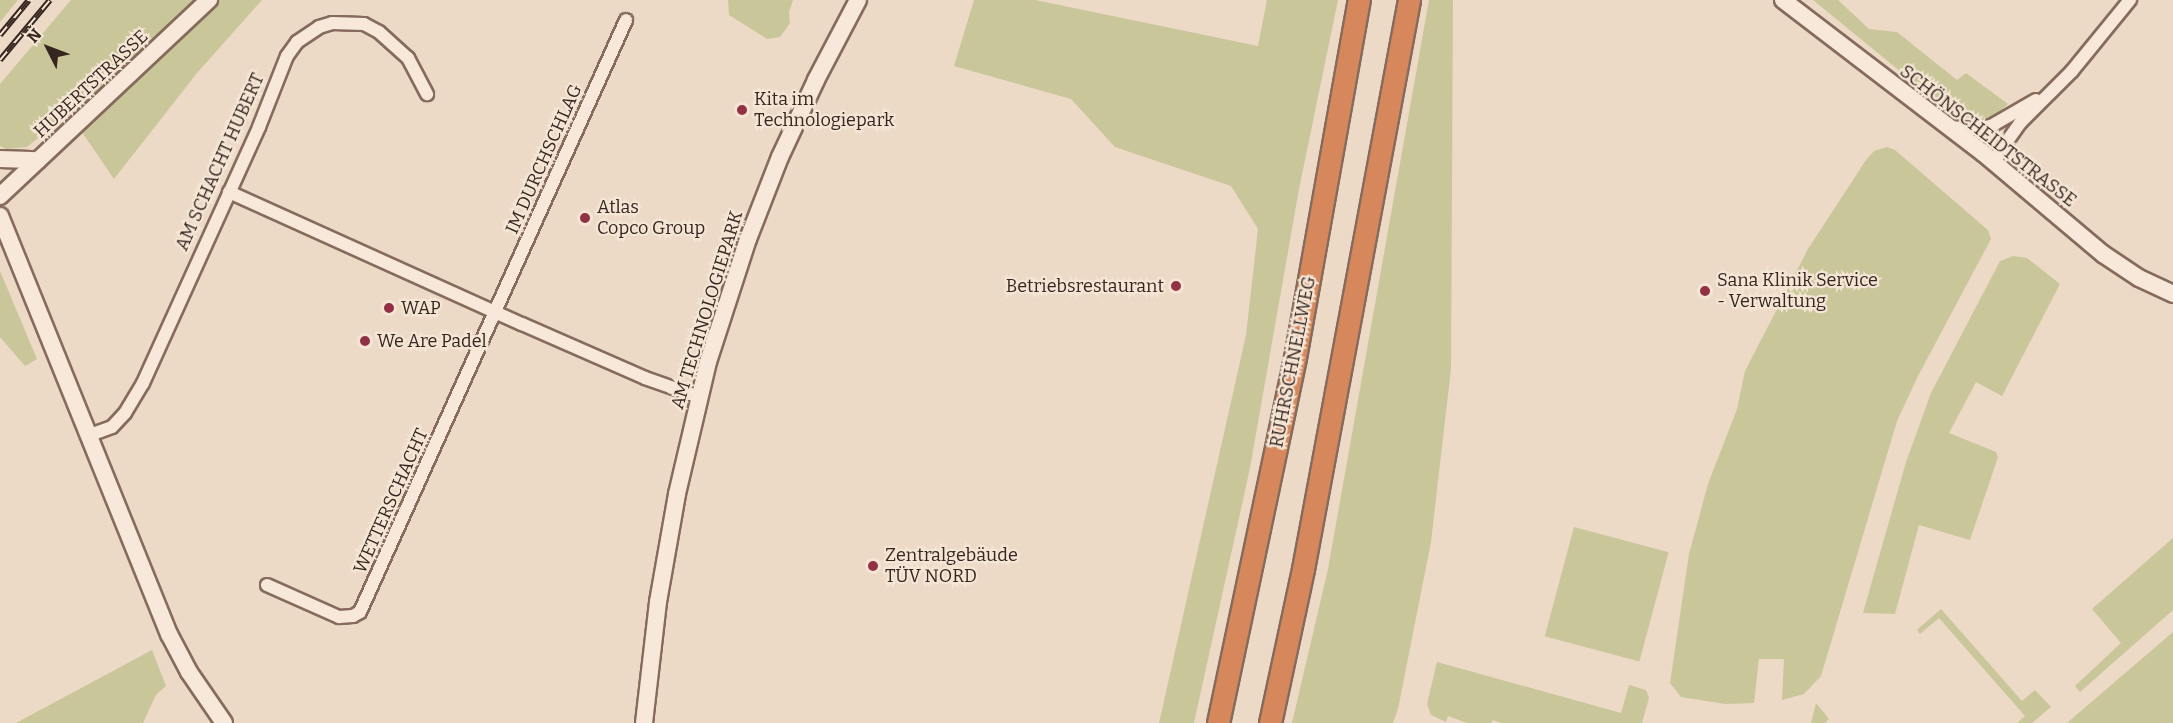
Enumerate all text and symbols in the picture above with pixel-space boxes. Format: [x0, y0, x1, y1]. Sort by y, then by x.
north arrow [18, 18, 78, 78]
text: N [23, 25, 45, 47]
street label: HUBERTSTRASSE [30, 26, 152, 142]
street label: SCHÖNSCHEIDTSTRASSE [1896, 61, 2080, 211]
street label: AM SCHACHT HUBERT [171, 70, 269, 254]
street label: IM DURCHSCHLAG [501, 81, 587, 237]
place label: Kita im Technologiepark [754, 89, 894, 132]
marker: Kita im Technologiepark [735, 103, 749, 117]
place label: Atlas Copco Group [597, 197, 705, 240]
street label: AM TECHNOLOGIEPARK [666, 208, 748, 412]
marker: Atlas Copco Group [578, 211, 592, 225]
place label: Sana Klinik Service - Verwaltung [1717, 270, 1878, 312]
place label: Betriebsrestaurant [1006, 275, 1164, 297]
street label: RUHRSCHNELLWEG [1266, 275, 1320, 449]
marker: Betriebsrestaurant [1169, 279, 1183, 293]
marker: Sana Klinik Service - Verwaltung [1698, 284, 1712, 298]
place label: WAP [401, 297, 441, 319]
marker: WAP [382, 301, 396, 315]
place label: We Are Padel [377, 330, 487, 352]
marker: We Are Padel [358, 334, 372, 348]
street label: WETTERSCHACHT [349, 425, 433, 577]
place label: Zentralgebäude TÜV NORD [885, 545, 1018, 588]
marker: Zentralgebäude TÜV NORD [866, 559, 880, 573]

